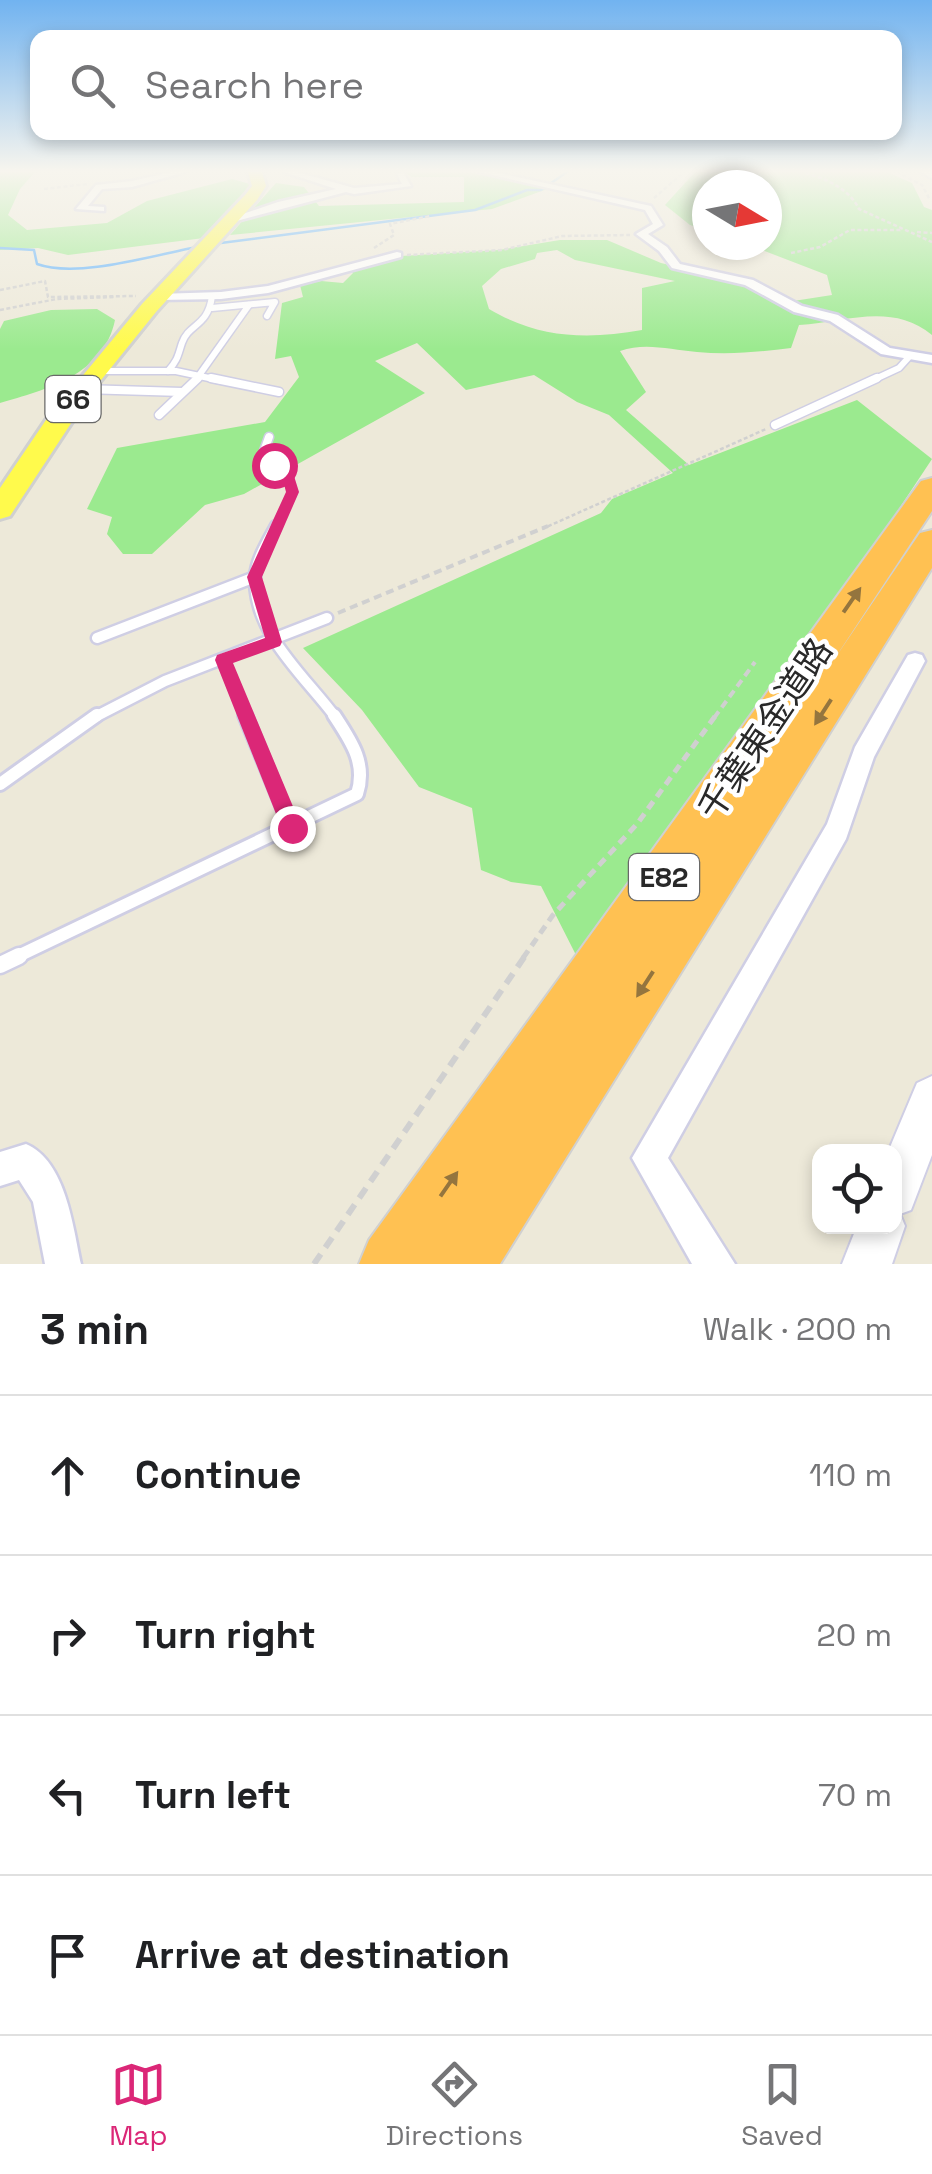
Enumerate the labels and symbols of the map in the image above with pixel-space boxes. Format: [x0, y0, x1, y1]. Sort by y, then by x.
north arrow [692, 170, 782, 260]
road number: 66 [46, 376, 100, 422]
route start [252, 443, 298, 489]
one-way arrow [842, 587, 862, 614]
street label: 千葉東金道路 [688, 630, 842, 828]
one-way arrow [814, 698, 832, 725]
route end [270, 806, 316, 852]
road number: E82 [629, 854, 699, 900]
one-way arrow [636, 970, 654, 997]
one-way arrow [438, 1171, 458, 1197]

